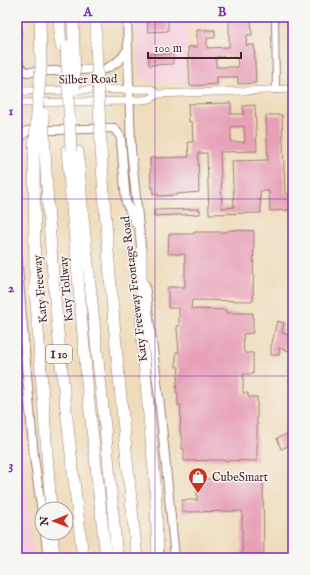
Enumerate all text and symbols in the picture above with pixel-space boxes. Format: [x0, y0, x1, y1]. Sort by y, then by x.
text: A [83, 4, 94, 21]
text: B [218, 4, 227, 21]
scale bar [148, 34, 241, 60]
text: 100 m [154, 41, 182, 56]
street label: Silber Road [59, 71, 118, 88]
text: 1 [9, 103, 14, 120]
street label: Katy Freeway Frontage Road [118, 215, 151, 363]
street label: Katy Freeway [30, 254, 51, 324]
street label: Katy Tollway [56, 255, 77, 322]
text: 2 [8, 280, 14, 297]
road number: I 10 [46, 345, 72, 363]
text: 3 [9, 457, 14, 474]
shop icon: CubeSmart [187, 466, 209, 494]
place label: CubeSmart [212, 470, 268, 485]
north arrow [34, 501, 74, 541]
text: N [38, 516, 52, 527]

